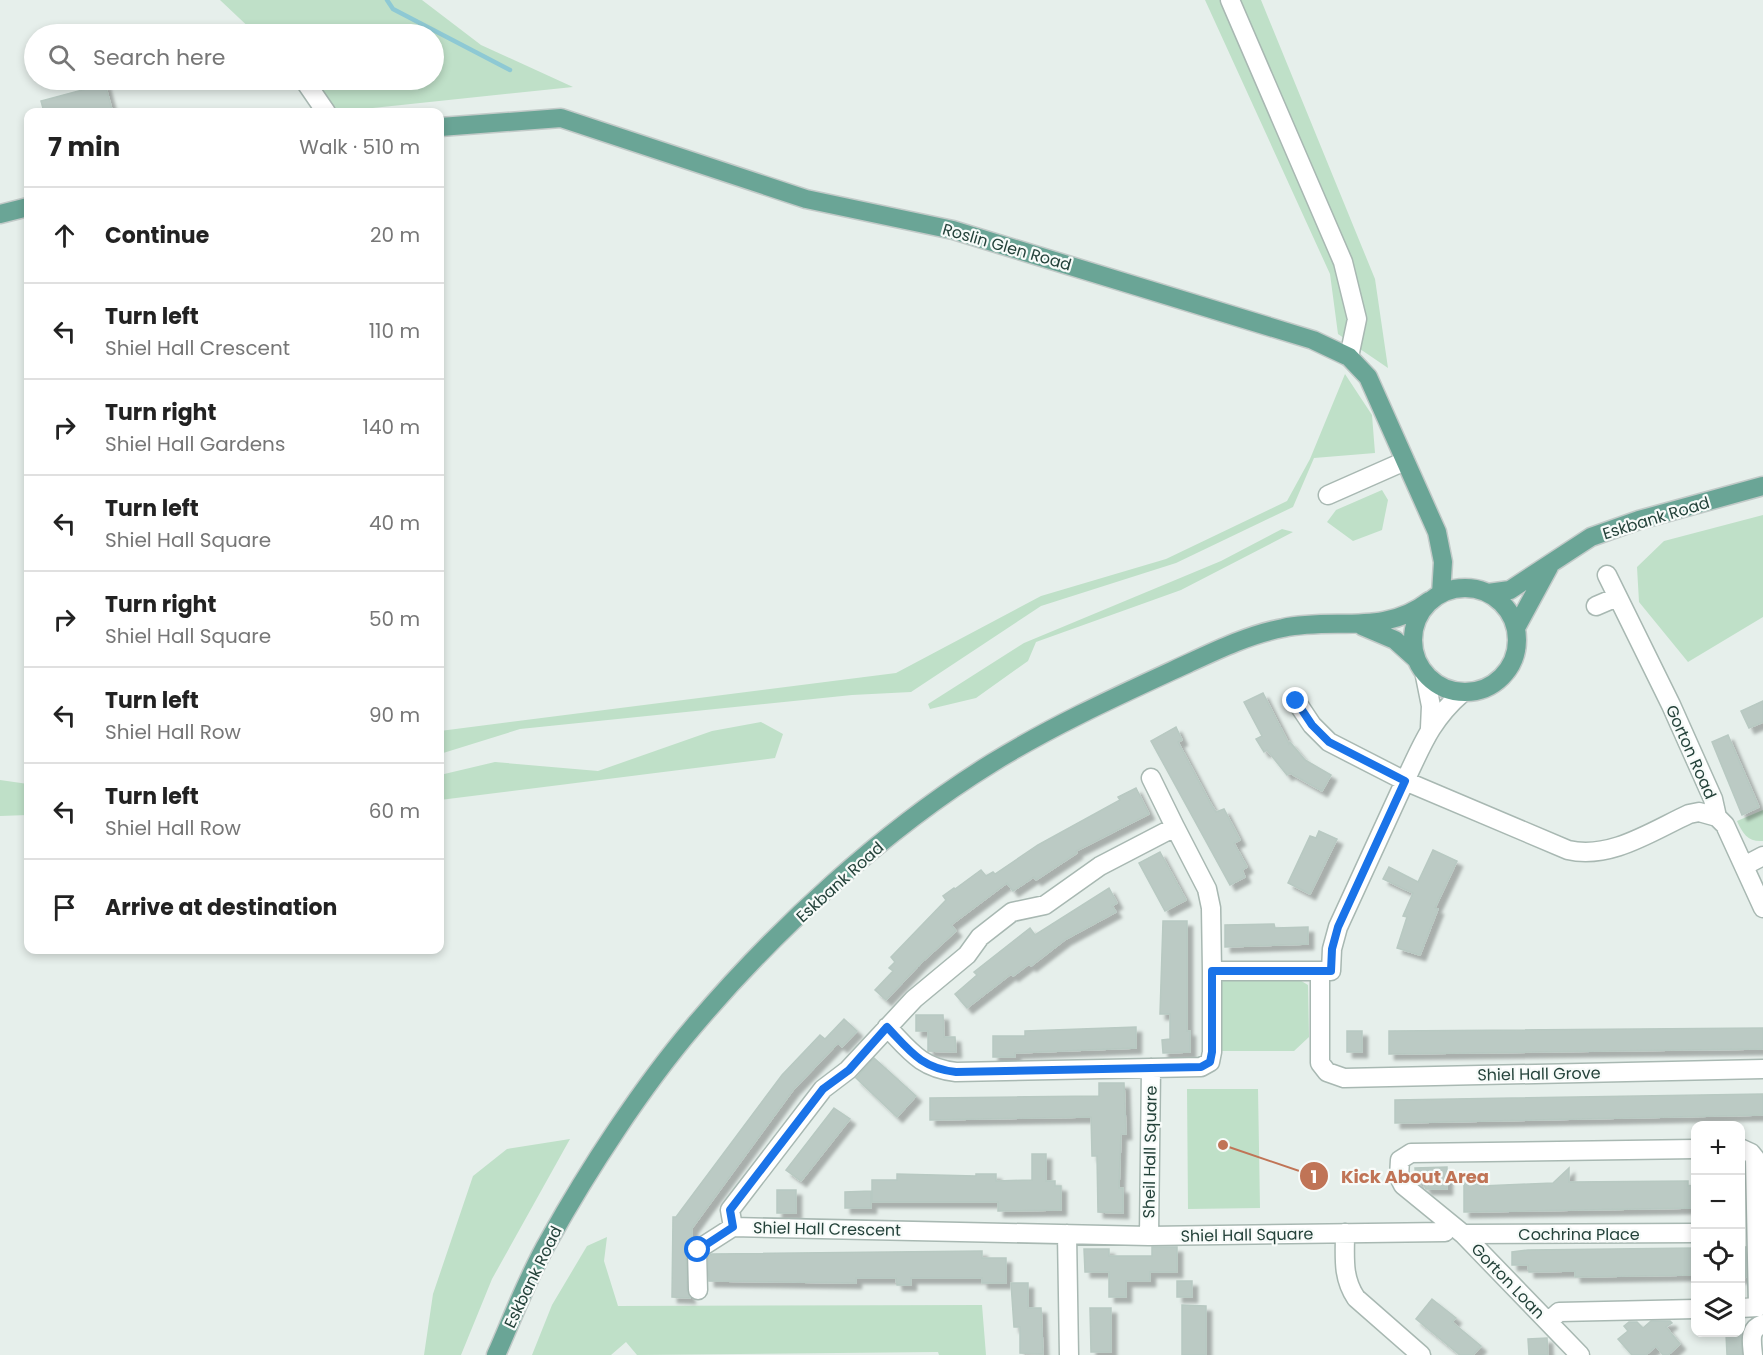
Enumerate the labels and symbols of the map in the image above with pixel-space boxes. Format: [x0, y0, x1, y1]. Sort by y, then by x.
street label: Roslin Glen Road [940, 218, 1074, 276]
street label: Eskbank Road [1600, 491, 1712, 545]
route end [1282, 687, 1308, 713]
street label: Gorton Road [1660, 701, 1722, 803]
street label: Eskbank Road [791, 836, 889, 928]
street label: Shiel Hall Grove [1477, 1061, 1601, 1087]
street label: Sheil Hall Square [1137, 1085, 1163, 1219]
callout: Kick About Area [1299, 1158, 1501, 1194]
text: 1 [1311, 1164, 1317, 1189]
text: Kick About Area [1341, 1164, 1489, 1189]
street label: Shiel Hall Crescent [753, 1216, 901, 1242]
street label: Eskbank Road [498, 1222, 568, 1332]
street label: Shiel Hall Square [1180, 1222, 1314, 1248]
street label: Cochrina Place [1518, 1223, 1640, 1246]
route start [684, 1236, 710, 1262]
street label: Gorton Loan [1466, 1238, 1550, 1324]

